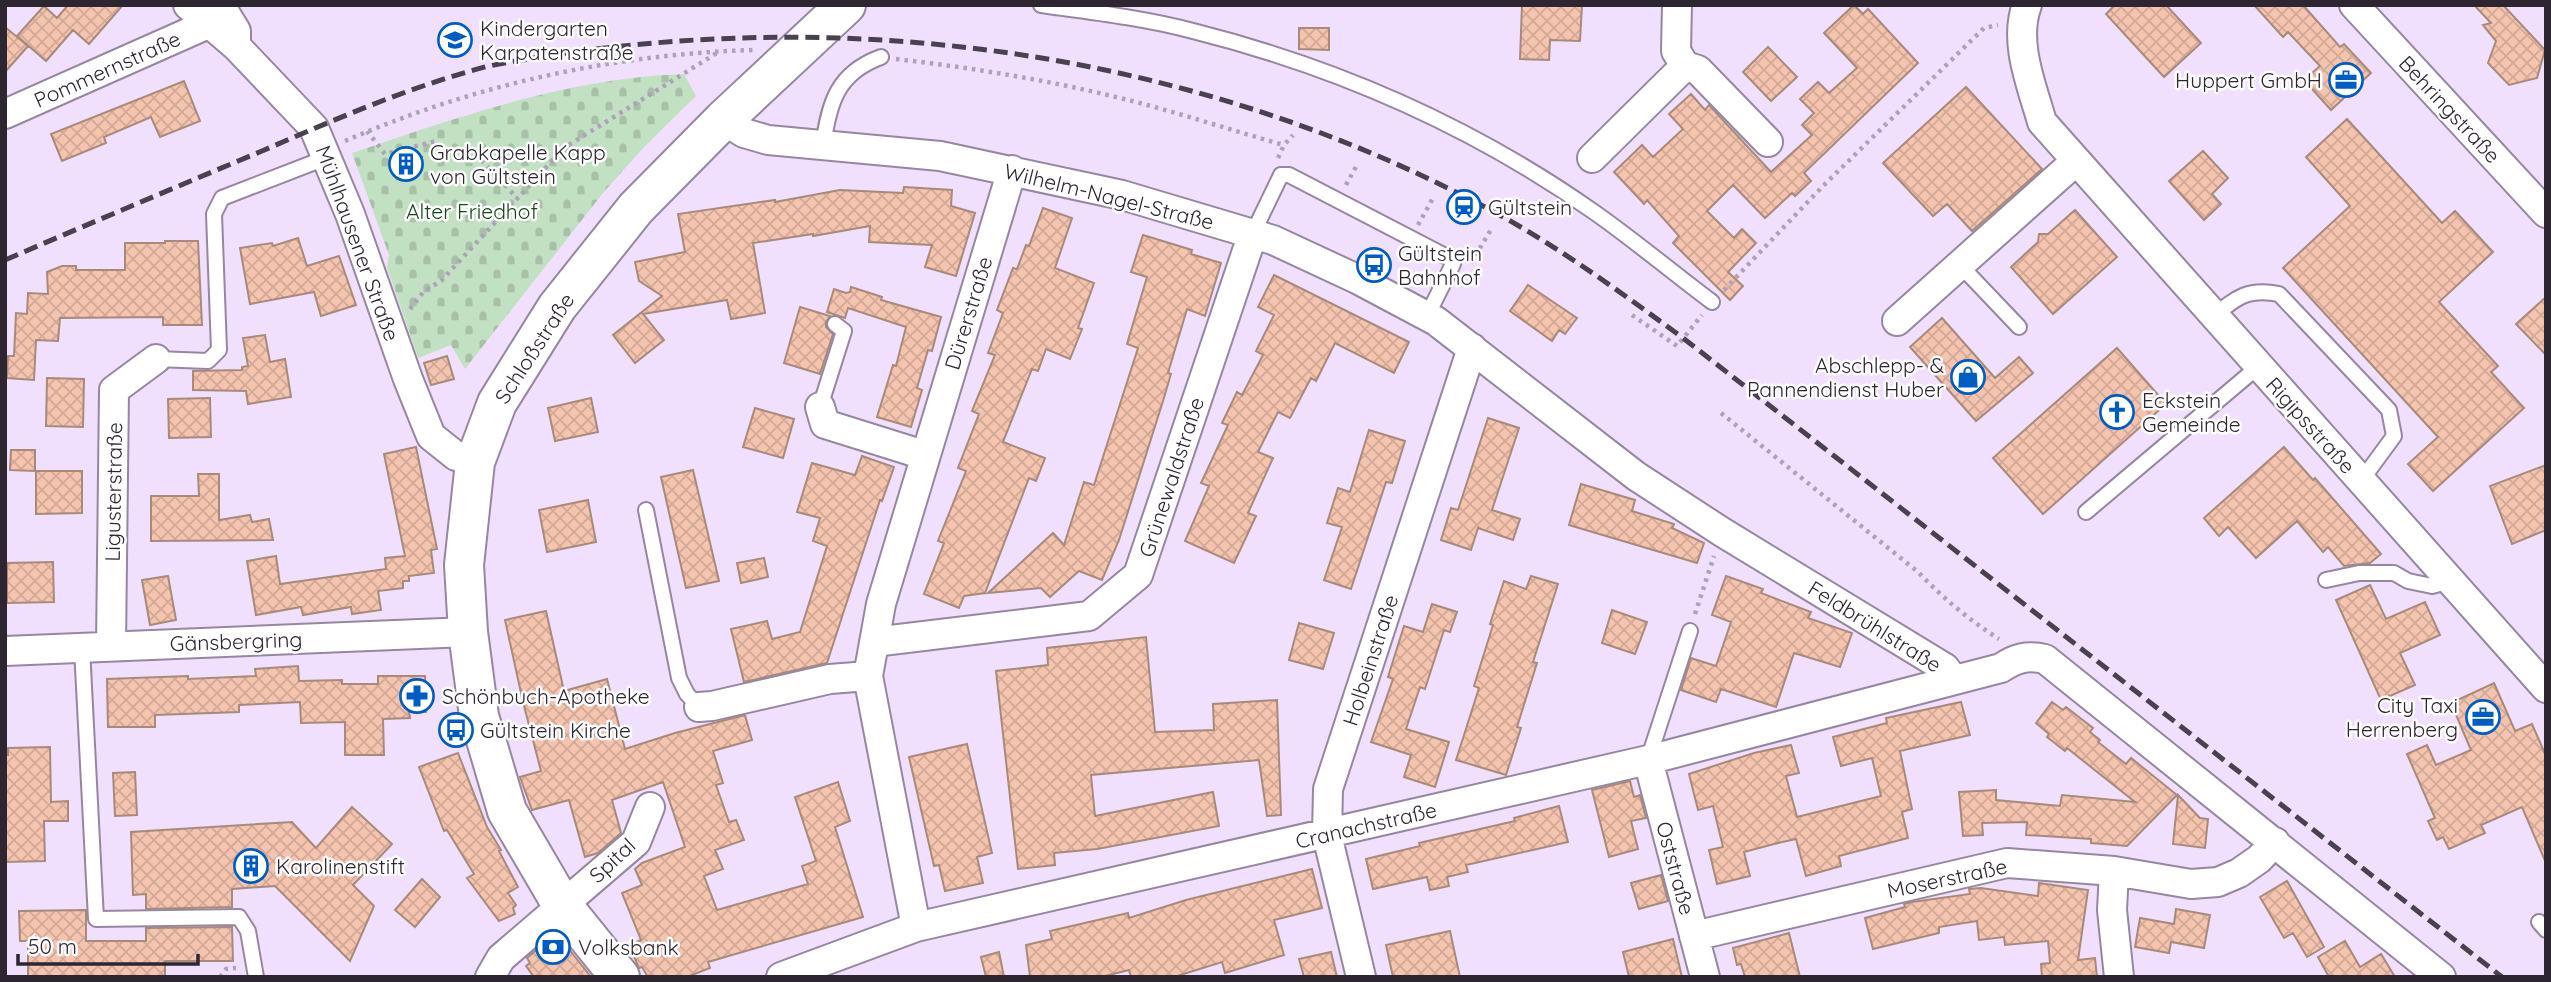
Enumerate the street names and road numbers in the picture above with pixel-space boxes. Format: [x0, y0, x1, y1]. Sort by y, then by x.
street label: Pommernstraße [30, 25, 184, 113]
street label: Behringstraße [2394, 50, 2506, 168]
street label: Mühlhausener Straße [311, 142, 405, 344]
street label: Wilhelm-Nagel-Straße [1001, 157, 1217, 235]
street label: Dürerstraße [939, 253, 997, 373]
street label: Schloßstraße [489, 288, 579, 408]
street label: Rigipsstraße [2261, 371, 2361, 479]
street label: Grünewaldstraße [1133, 394, 1209, 560]
street label: Ligusterstraße [99, 422, 127, 562]
street label: Feldbrühlstraße [1803, 575, 1947, 677]
street label: Holbeinstraße [1337, 591, 1403, 729]
street label: Gänsbergring [169, 626, 303, 656]
street label: Cranachstraße [1293, 796, 1439, 854]
street label: Oststraße [1651, 818, 1701, 918]
street label: Spital [583, 832, 641, 888]
street label: Moserstraße [1885, 853, 2009, 903]

